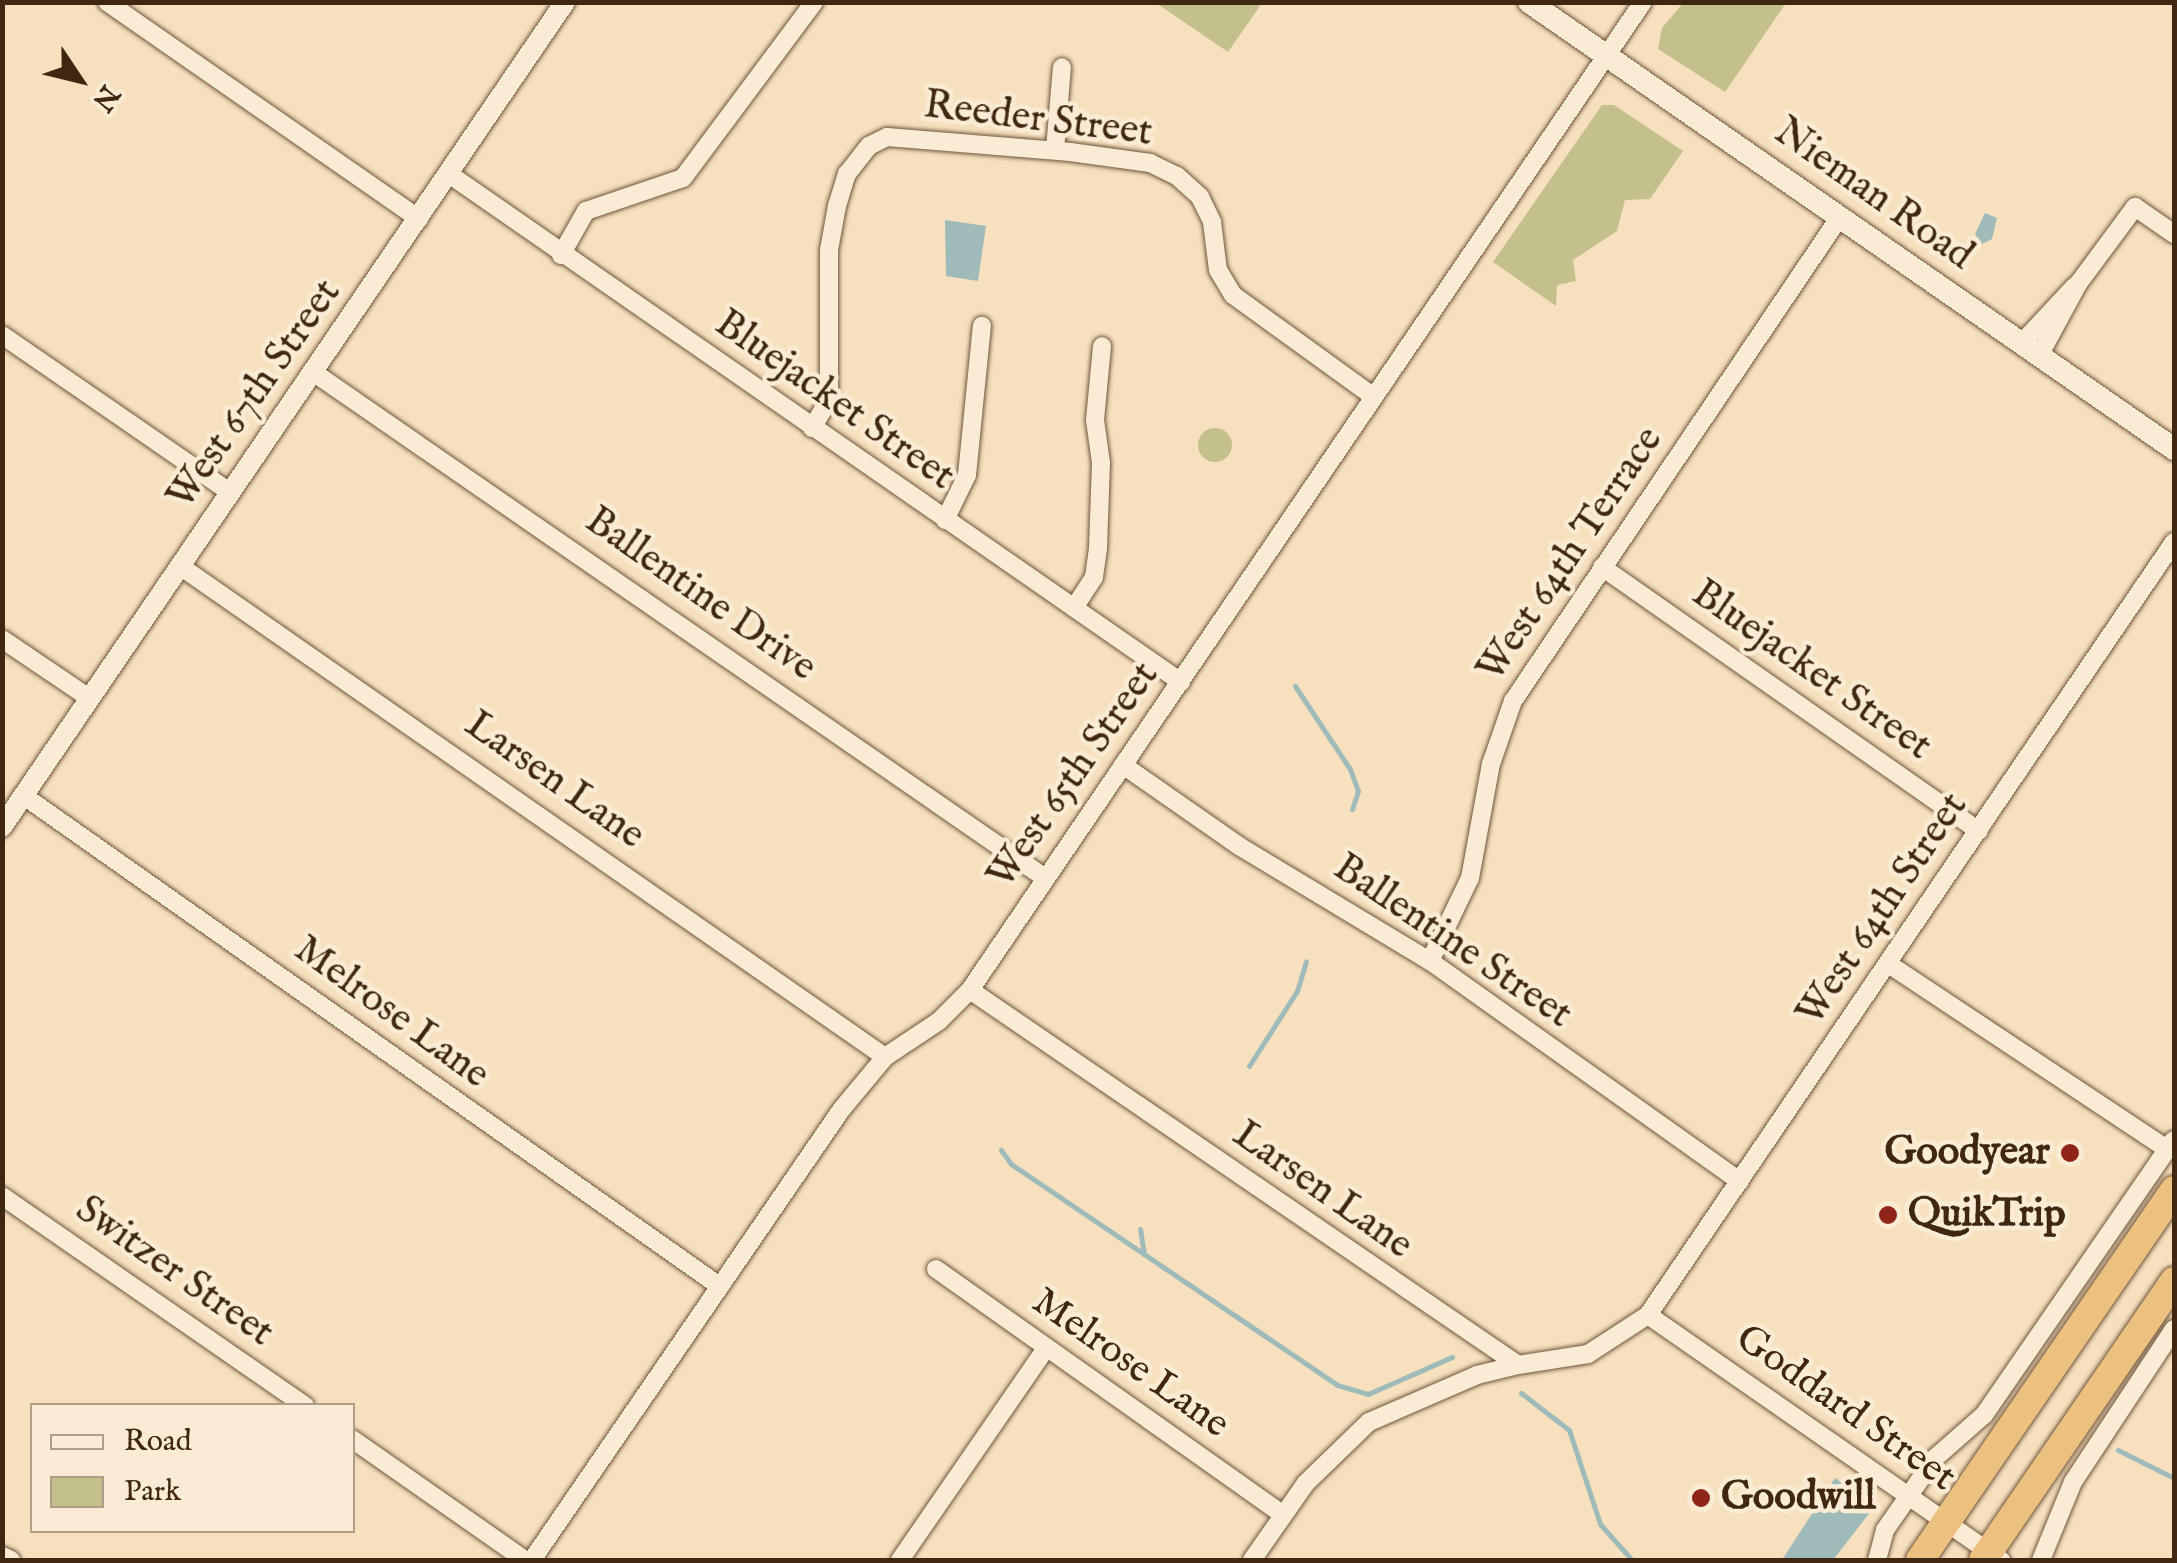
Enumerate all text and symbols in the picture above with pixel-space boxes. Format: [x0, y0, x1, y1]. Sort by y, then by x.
north arrow [30, 30, 130, 130]
text: N [84, 78, 126, 117]
street label: Reeder Street [921, 82, 1155, 158]
street label: Nieman Road [1764, 109, 1982, 281]
street label: West 67th Street [158, 271, 352, 519]
street label: Bluejacket Street [705, 301, 963, 501]
street label: West 64th Terrace [1468, 418, 1674, 692]
street label: Ballentine Drive [575, 498, 825, 692]
street label: Bluejacket Street [1682, 571, 1940, 771]
street label: West 65th Street [978, 653, 1170, 899]
street label: Larsen Lane [455, 702, 653, 860]
street label: West 64th Street [1787, 784, 1979, 1036]
street label: Ballentine Street [1324, 845, 1580, 1039]
street label: Melrose Lane [284, 926, 498, 1100]
street label: Larsen Lane [1223, 1112, 1421, 1270]
place label: Goodyear [1884, 1129, 2050, 1177]
marker: Goodyear [2059, 1142, 2081, 1164]
street label: Switzer Street [66, 1186, 282, 1358]
place label: QuikTrip [1908, 1191, 2066, 1239]
marker: QuikTrip [1877, 1204, 1899, 1226]
street label: Melrose Lane [1022, 1279, 1238, 1449]
street label: Goddard Street [1726, 1316, 1964, 1502]
legend [30, 1403, 355, 1533]
text: Road [124, 1423, 192, 1461]
text: Park [124, 1473, 181, 1511]
place label: Goodwill [1721, 1474, 1876, 1522]
marker: Goodwill [1690, 1487, 1712, 1509]

